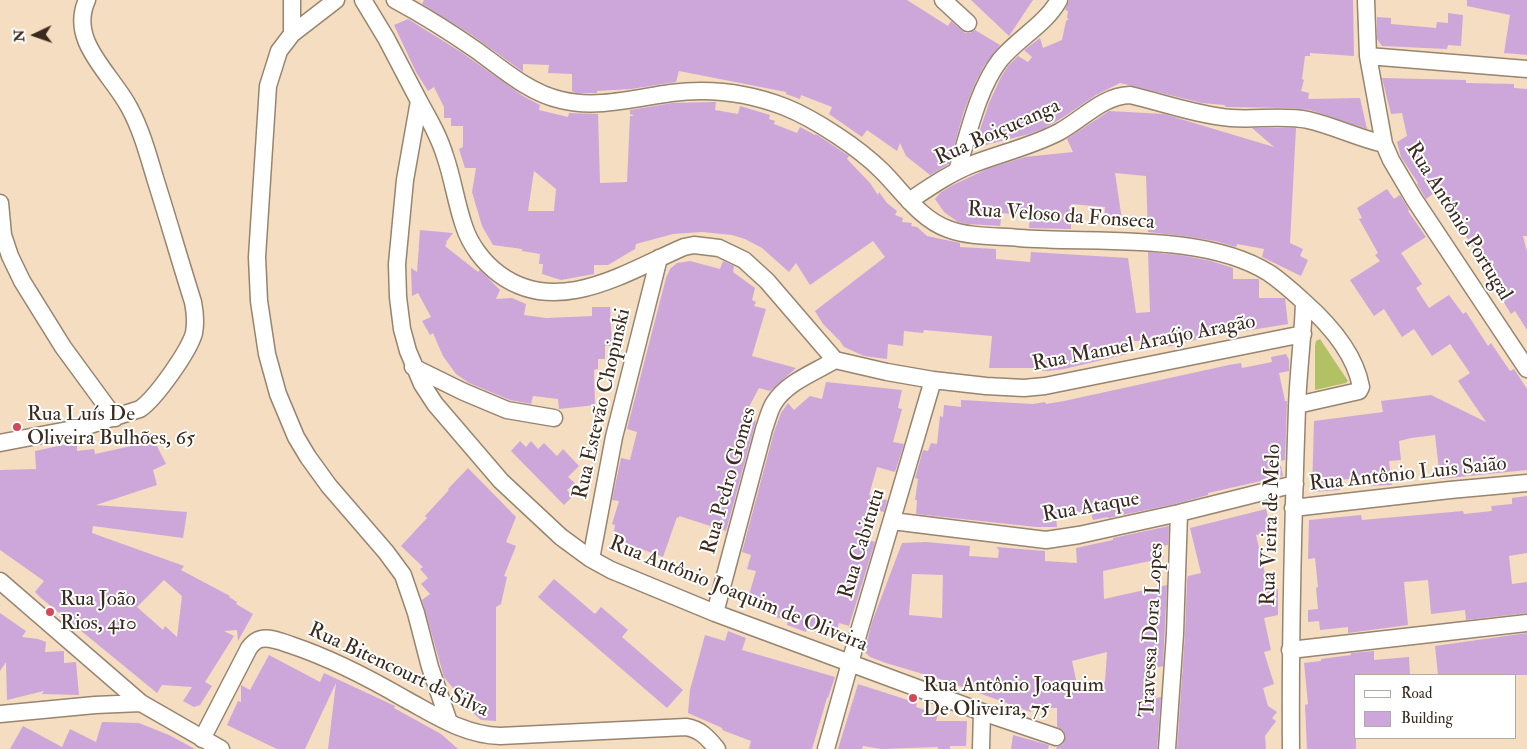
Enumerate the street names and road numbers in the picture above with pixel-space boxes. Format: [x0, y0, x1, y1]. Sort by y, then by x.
street label: Rua Boiçucanga [932, 94, 1064, 172]
street label: Rua Antônio Portugal [1399, 138, 1517, 306]
street label: Rua Veloso da Fonseca [966, 198, 1156, 236]
street label: Rua Estevão Chopinski [569, 306, 637, 502]
street label: Rua Manuel Araújo Aragão [1030, 310, 1258, 378]
street label: Rua Pedro Gomes [697, 405, 763, 557]
street label: Rua Vieira de Melo [1257, 444, 1287, 606]
street label: Rua Antônio Luis Saião [1308, 452, 1508, 498]
street label: Rua Cabitutu [834, 486, 892, 602]
street label: Rua Ataque [1040, 487, 1142, 529]
street label: Rua Antônio Joaquim de Oliveira [605, 532, 871, 658]
street label: Travessa Dora Lopes [1136, 542, 1170, 718]
street label: Rua Bitencourt da Silva [304, 618, 492, 724]

